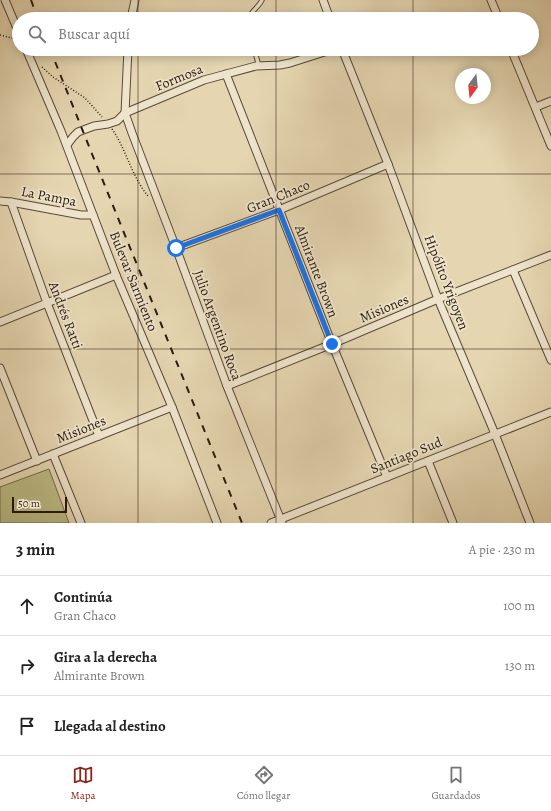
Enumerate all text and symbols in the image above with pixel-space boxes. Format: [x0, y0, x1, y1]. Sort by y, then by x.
search box [12, 12, 539, 56]
icon: search [26, 23, 48, 45]
text: Buscar aquí [58, 24, 130, 44]
street label: Formosa [153, 59, 206, 96]
north arrow [455, 68, 491, 104]
street label: Gran Chaco [244, 175, 313, 218]
street label: La Pampa [20, 182, 79, 211]
street label: Almirante Brown [290, 221, 343, 320]
street label: Bulevar Sarmiento [105, 228, 162, 334]
street label: Hipólito Yrigoyen [420, 232, 474, 333]
route start [167, 239, 185, 257]
street label: Julio Argentino Roca [189, 267, 247, 384]
street label: Andrés Ratti [44, 278, 87, 352]
street label: Misiones [357, 290, 412, 327]
route end [323, 335, 341, 353]
street label: Misiones [54, 411, 109, 448]
street label: Santiago Sud [368, 432, 445, 478]
scale bar [12, 495, 67, 514]
text: 50 m [18, 496, 40, 511]
text: 3 min [16, 538, 55, 561]
text: A pie · 230 m [469, 541, 535, 558]
text: Continúa [54, 587, 112, 607]
icon: ahead [16, 595, 38, 617]
text: 100 m [503, 597, 535, 614]
text: Gran Chaco [54, 607, 116, 624]
text: Gira a la derecha [54, 647, 157, 667]
icon: right [16, 655, 38, 677]
text: 130 m [505, 657, 535, 674]
text: Almirante Brown [54, 667, 145, 684]
icon: arrive [16, 715, 38, 737]
text: Llegada al destino [54, 716, 166, 736]
tab: Mapa [70, 764, 96, 803]
tab: Cómo llegar [237, 764, 291, 803]
tab: Guardados [431, 764, 481, 803]

